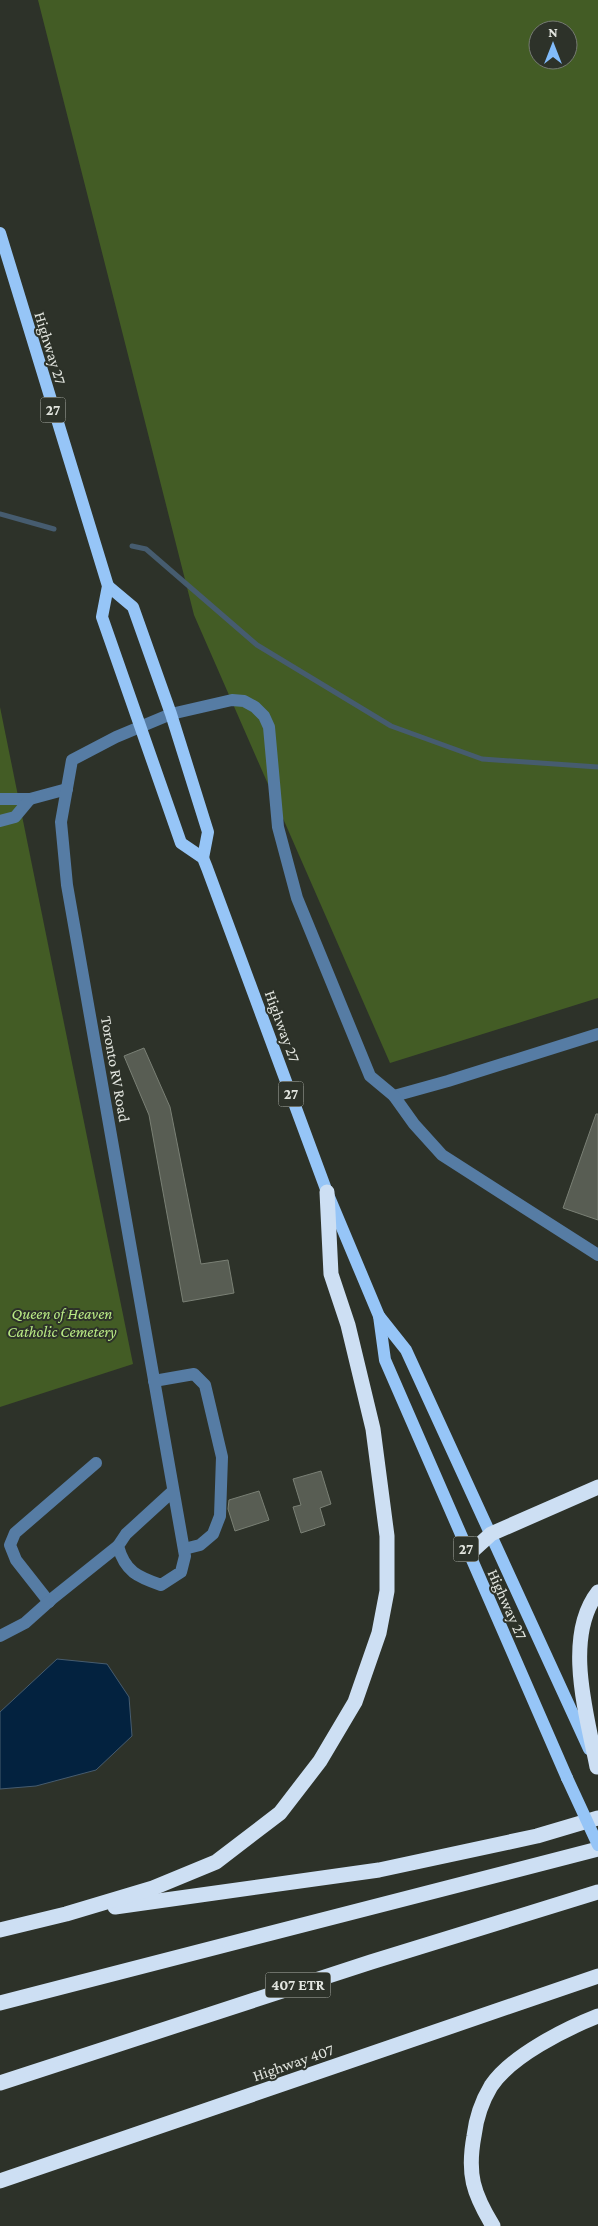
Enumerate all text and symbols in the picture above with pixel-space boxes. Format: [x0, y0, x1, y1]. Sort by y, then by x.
north arrow [528, 20, 578, 70]
text: N [548, 24, 558, 40]
street label: Highway 27 [30, 310, 70, 387]
road number: 27 [40, 398, 66, 422]
street label: Highway 27 [261, 988, 304, 1065]
street label: Toronto RV Road [98, 1015, 133, 1124]
road number: 27 [278, 1082, 304, 1106]
park label: Queen of Heaven Catholic Cemetery [7, 1305, 117, 1341]
road number: 27 [454, 1536, 478, 1562]
street label: Highway 27 [484, 1566, 531, 1643]
road number: 407 ETR [266, 1972, 330, 1998]
street label: Highway 407 [250, 2040, 337, 2085]

